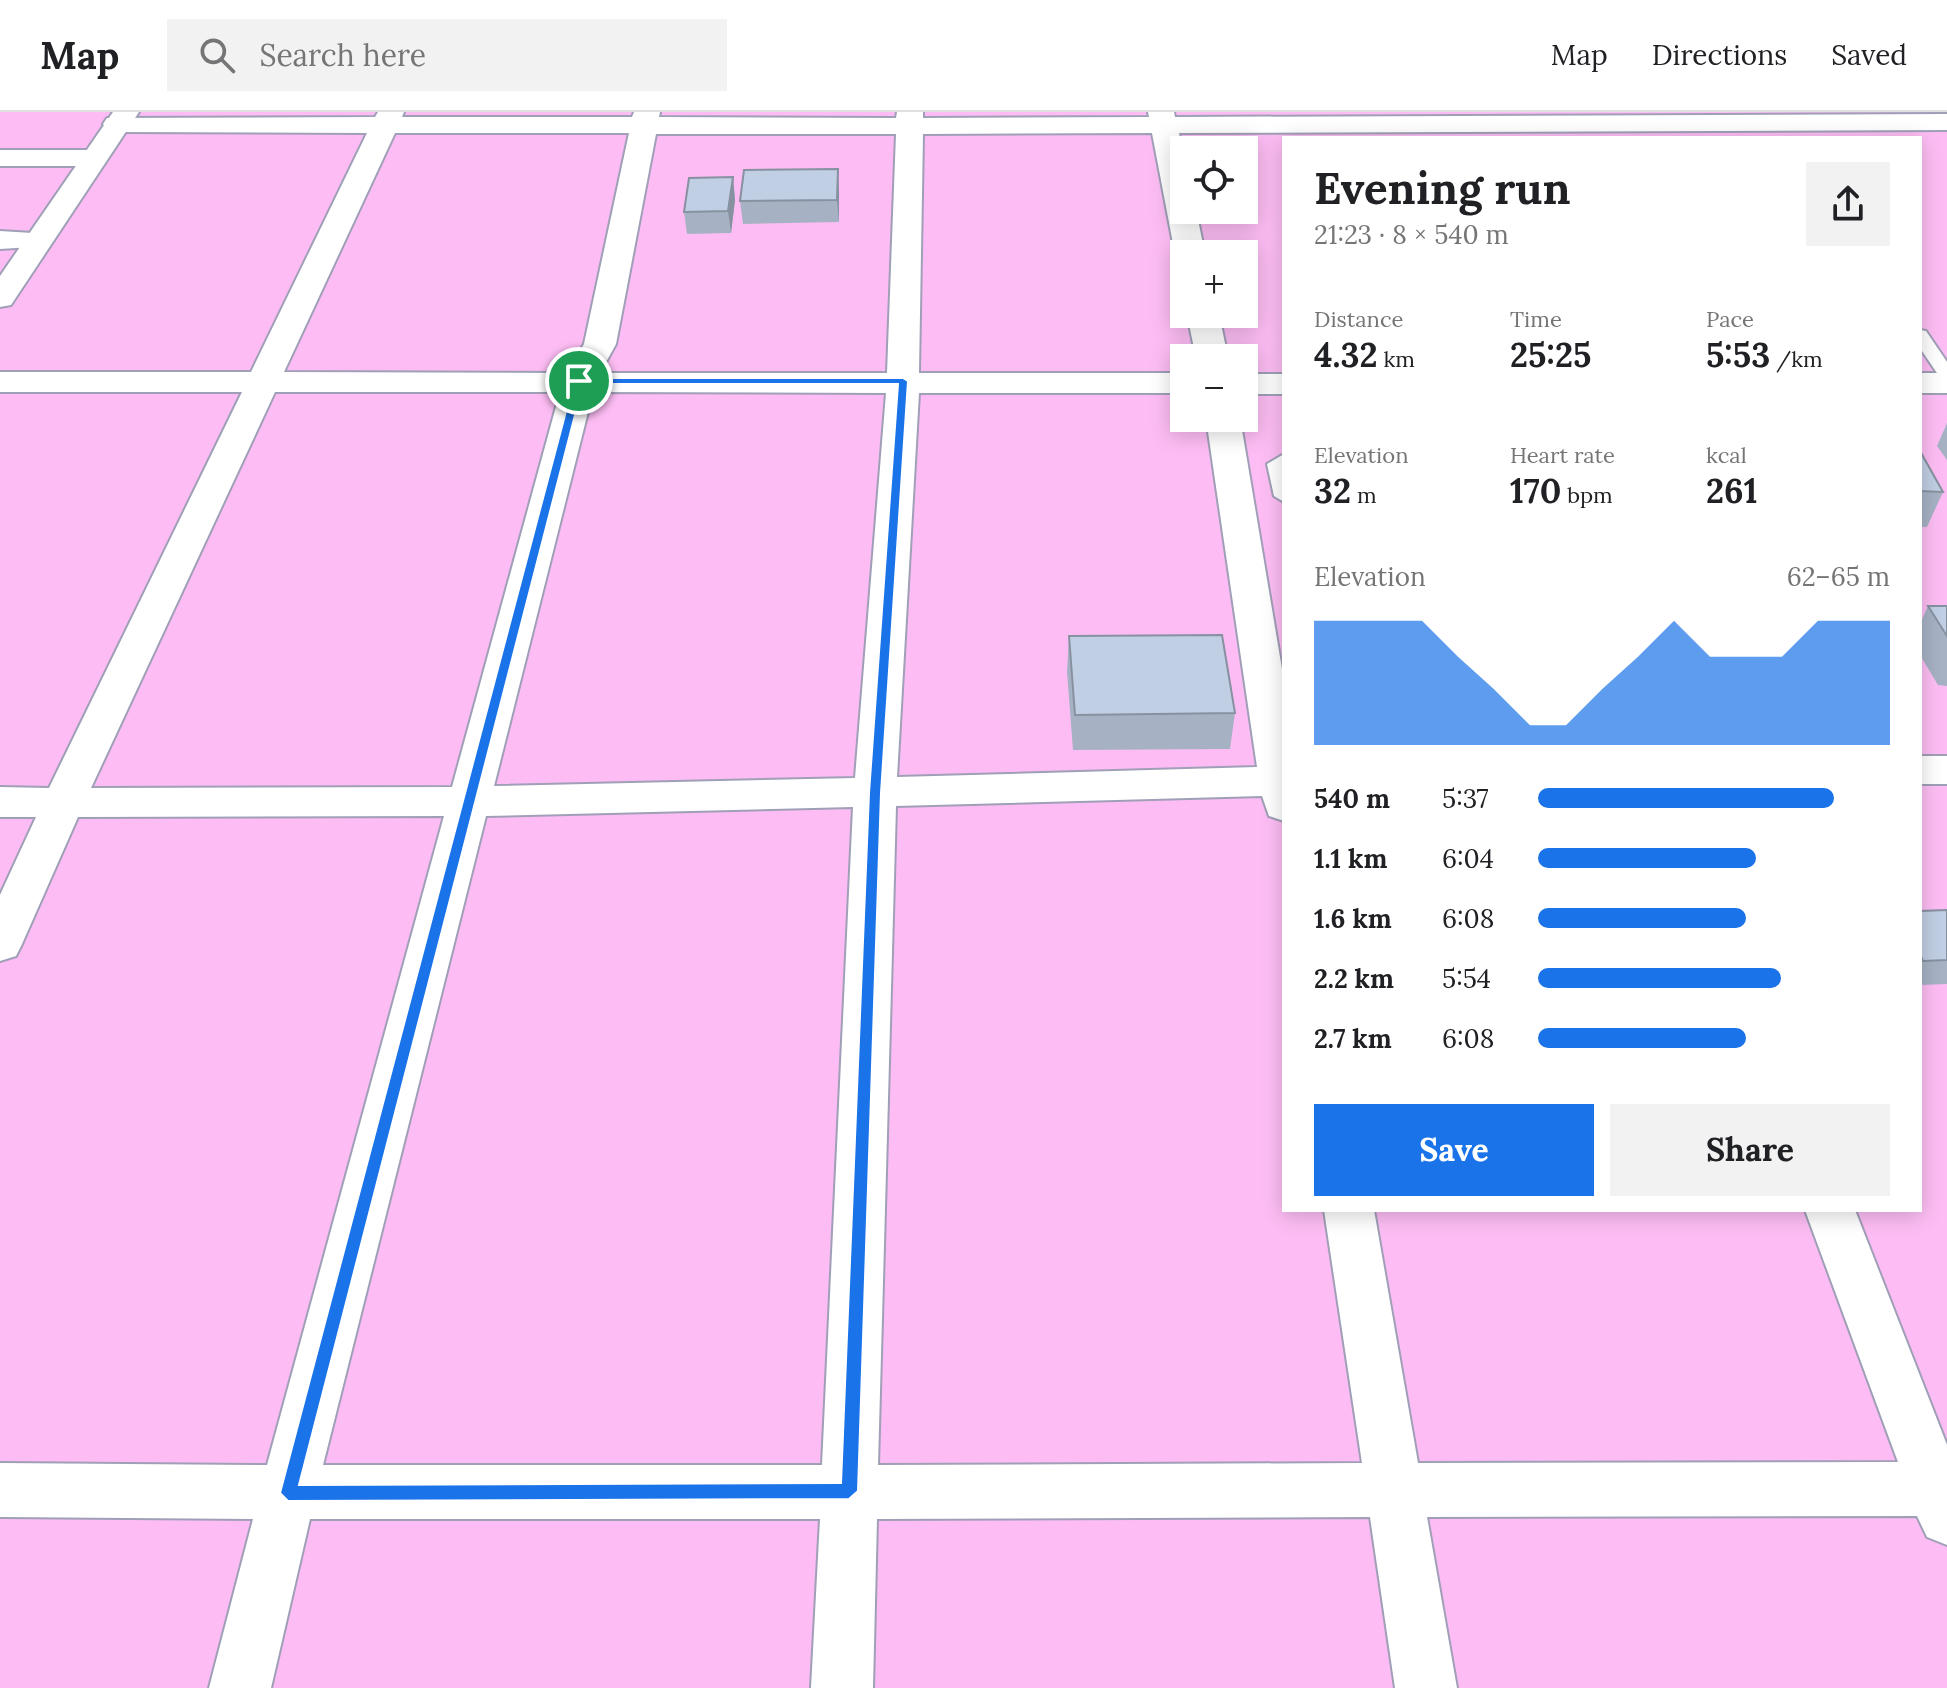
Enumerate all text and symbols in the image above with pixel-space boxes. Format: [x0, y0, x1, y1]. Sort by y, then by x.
search box [167, 19, 727, 91]
text: Map [40, 31, 119, 79]
icon: search [195, 33, 239, 77]
text: Search here [259, 36, 426, 74]
text: Map [1551, 37, 1608, 73]
text: Directions [1652, 37, 1787, 73]
text: Saved [1831, 37, 1907, 73]
map controls [1170, 136, 1258, 432]
button: locate [1170, 136, 1258, 224]
text: Evening run [1314, 160, 1571, 216]
button: share [1806, 162, 1890, 246]
text: 21:23 · 8 × 540 m [1314, 218, 1509, 251]
button: + [1170, 240, 1258, 328]
text: Distance [1314, 305, 1404, 333]
text: Time [1510, 305, 1562, 333]
text: Pace [1706, 305, 1754, 333]
text: 4.32 [1314, 333, 1378, 376]
text: 25:25 [1510, 333, 1591, 376]
text: 5:53 [1706, 333, 1770, 376]
button: − [1170, 344, 1258, 432]
text: km [1378, 345, 1415, 373]
text: /km [1770, 345, 1823, 373]
pin [545, 347, 613, 415]
icon: arrive [557, 359, 601, 403]
text: Elevation [1314, 441, 1409, 469]
text: Heart rate [1510, 441, 1615, 469]
text: kcal [1706, 441, 1747, 469]
text: 32 [1314, 469, 1351, 512]
text: 170 [1510, 469, 1561, 512]
text: 261 [1706, 469, 1757, 512]
text: m [1351, 481, 1377, 509]
text: bpm [1561, 481, 1613, 509]
text: Elevation [1314, 560, 1426, 593]
text: 62–65 m [1787, 560, 1890, 593]
text: 540 m [1314, 782, 1390, 815]
text: 5:37 [1442, 782, 1489, 815]
text: 1.1 km [1314, 842, 1387, 875]
text: 6:04 [1442, 842, 1494, 875]
text: 1.6 km [1314, 902, 1392, 935]
text: 6:08 [1442, 902, 1494, 935]
text: 2.2 km [1314, 962, 1394, 995]
text: 5:54 [1442, 962, 1491, 995]
text: 2.7 km [1314, 1022, 1392, 1055]
text: 6:08 [1442, 1022, 1494, 1055]
button: Save [1314, 1104, 1594, 1196]
button: Share [1610, 1104, 1890, 1196]

